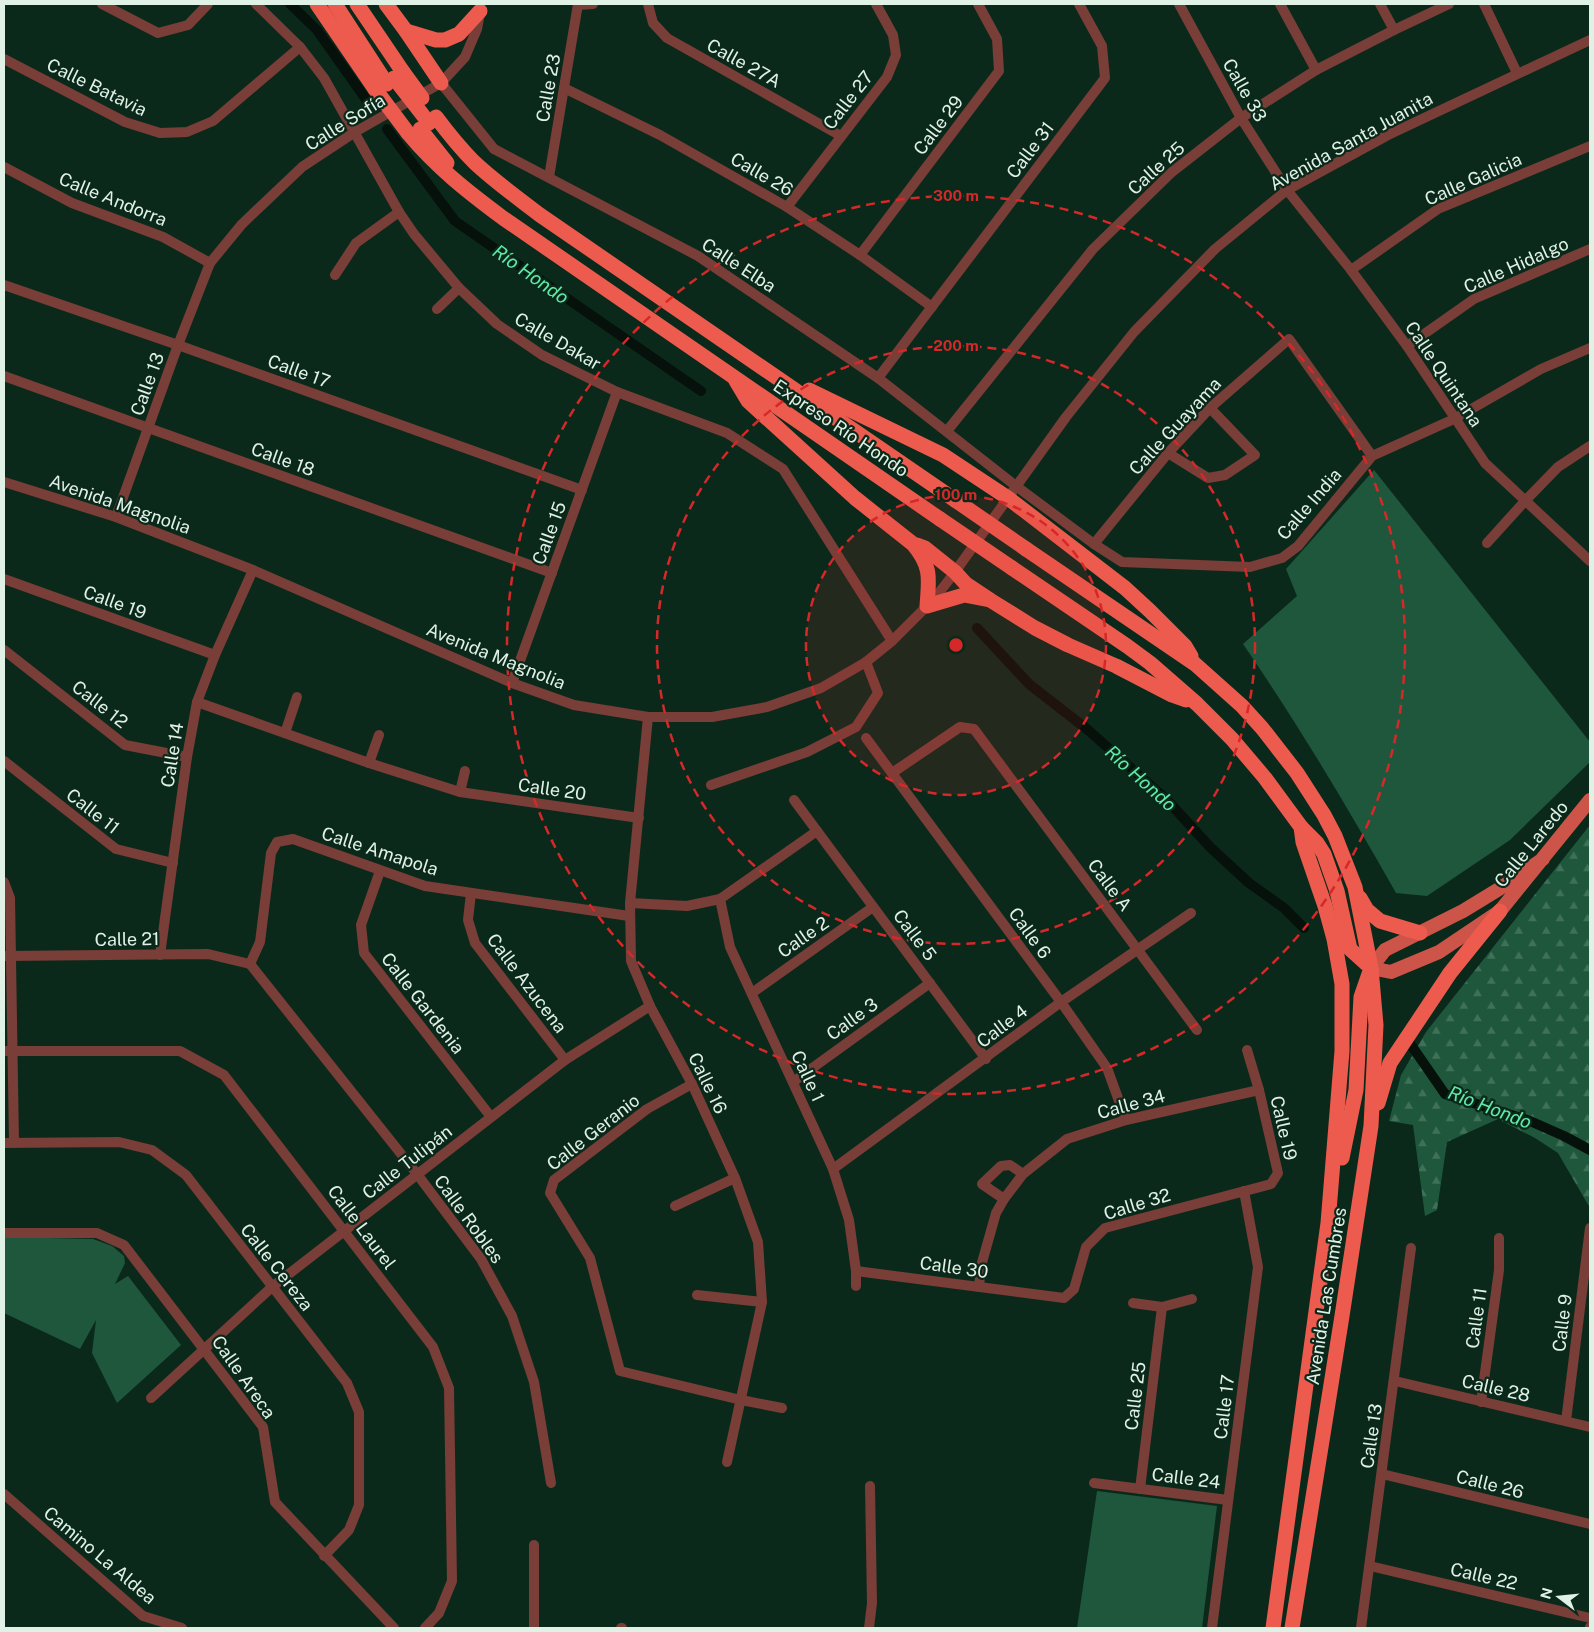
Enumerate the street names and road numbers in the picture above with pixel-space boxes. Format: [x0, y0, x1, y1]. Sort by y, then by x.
street label: Calle 27A [703, 34, 785, 92]
street label: Calle 23 [532, 52, 564, 124]
street label: Calle Batavia [44, 54, 150, 120]
street label: Calle 33 [1219, 55, 1271, 125]
street label: Calle 27 [819, 67, 877, 133]
street label: Avenida Santa Juanita [1266, 87, 1436, 195]
street label: Calle Sofía [301, 89, 389, 155]
street label: Calle 29 [909, 91, 967, 159]
street label: Calle 31 [1002, 118, 1058, 182]
street label: Calle 25 [1123, 137, 1189, 199]
street label: Calle 26 [727, 148, 797, 200]
street label: Calle Galicia [1421, 148, 1525, 210]
street label: Calle Andorra [56, 168, 170, 230]
street label: Calle Elba [698, 233, 780, 297]
street label: Calle Hidalgo [1460, 233, 1572, 297]
street label: Calle Dakar [511, 308, 605, 374]
street label: Calle Quintana [1401, 317, 1487, 431]
street label: Calle 13 [126, 350, 168, 418]
street label: Calle 17 [265, 350, 333, 392]
street label: Calle Guayama [1125, 373, 1225, 479]
street label: Expreso Río Hondo [769, 375, 913, 481]
street label: Calle 18 [248, 438, 318, 480]
street label: Calle India [1272, 464, 1346, 544]
street label: Avenida Magnolia [47, 470, 193, 538]
street label: Calle 15 [528, 499, 570, 567]
street label: Calle 19 [81, 581, 149, 623]
street label: Avenida Magnolia [423, 619, 569, 693]
street label: Calle 12 [68, 676, 132, 732]
street label: Calle 14 [157, 721, 187, 789]
street label: Calle 20 [517, 774, 587, 804]
street label: Calle 11 [62, 784, 124, 838]
street label: Calle Laredo [1490, 797, 1572, 891]
street label: Calle Amapola [319, 822, 441, 880]
street label: Calle A [1084, 855, 1136, 915]
street label: Calle 6 [1004, 903, 1056, 963]
street label: Calle 5 [889, 905, 941, 965]
street label: Calle 2 [773, 912, 833, 962]
street label: Calle 21 [94, 928, 160, 950]
street label: Calle Azucena [483, 929, 571, 1037]
street label: Calle Gardenia [377, 948, 469, 1058]
street label: Calle 3 [822, 993, 882, 1045]
street label: Calle 4 [972, 1000, 1032, 1052]
street label: Calle 1 [787, 1047, 829, 1105]
street label: Calle 16 [684, 1049, 732, 1117]
street label: Calle 34 [1095, 1085, 1167, 1123]
street label: Calle Geranio [542, 1089, 644, 1175]
street label: Calle 19 [1266, 1094, 1302, 1162]
street label: Calle Tulipán [358, 1120, 456, 1204]
street label: Calle Robles [430, 1171, 508, 1267]
street label: Calle Laurel [324, 1181, 400, 1273]
street label: Calle 32 [1101, 1184, 1173, 1224]
street label: Avenida Las Cumbres [1302, 1206, 1350, 1386]
street label: Calle Cereza [236, 1219, 318, 1315]
street label: Calle 30 [918, 1252, 990, 1282]
street label: Calle 11 [1461, 1286, 1491, 1350]
street label: Calle 9 [1548, 1293, 1576, 1353]
street label: Calle Areca [208, 1332, 280, 1422]
street label: Calle 25 [1120, 1360, 1150, 1432]
street label: Calle 28 [1460, 1370, 1532, 1406]
street label: Calle 17 [1210, 1373, 1238, 1441]
street label: Calle 13 [1356, 1402, 1386, 1470]
street label: Calle 24 [1151, 1463, 1221, 1493]
street label: Calle 26 [1454, 1465, 1526, 1503]
street label: Camino La Aldea [40, 1502, 160, 1608]
street label: Calle 22 [1448, 1558, 1520, 1594]

